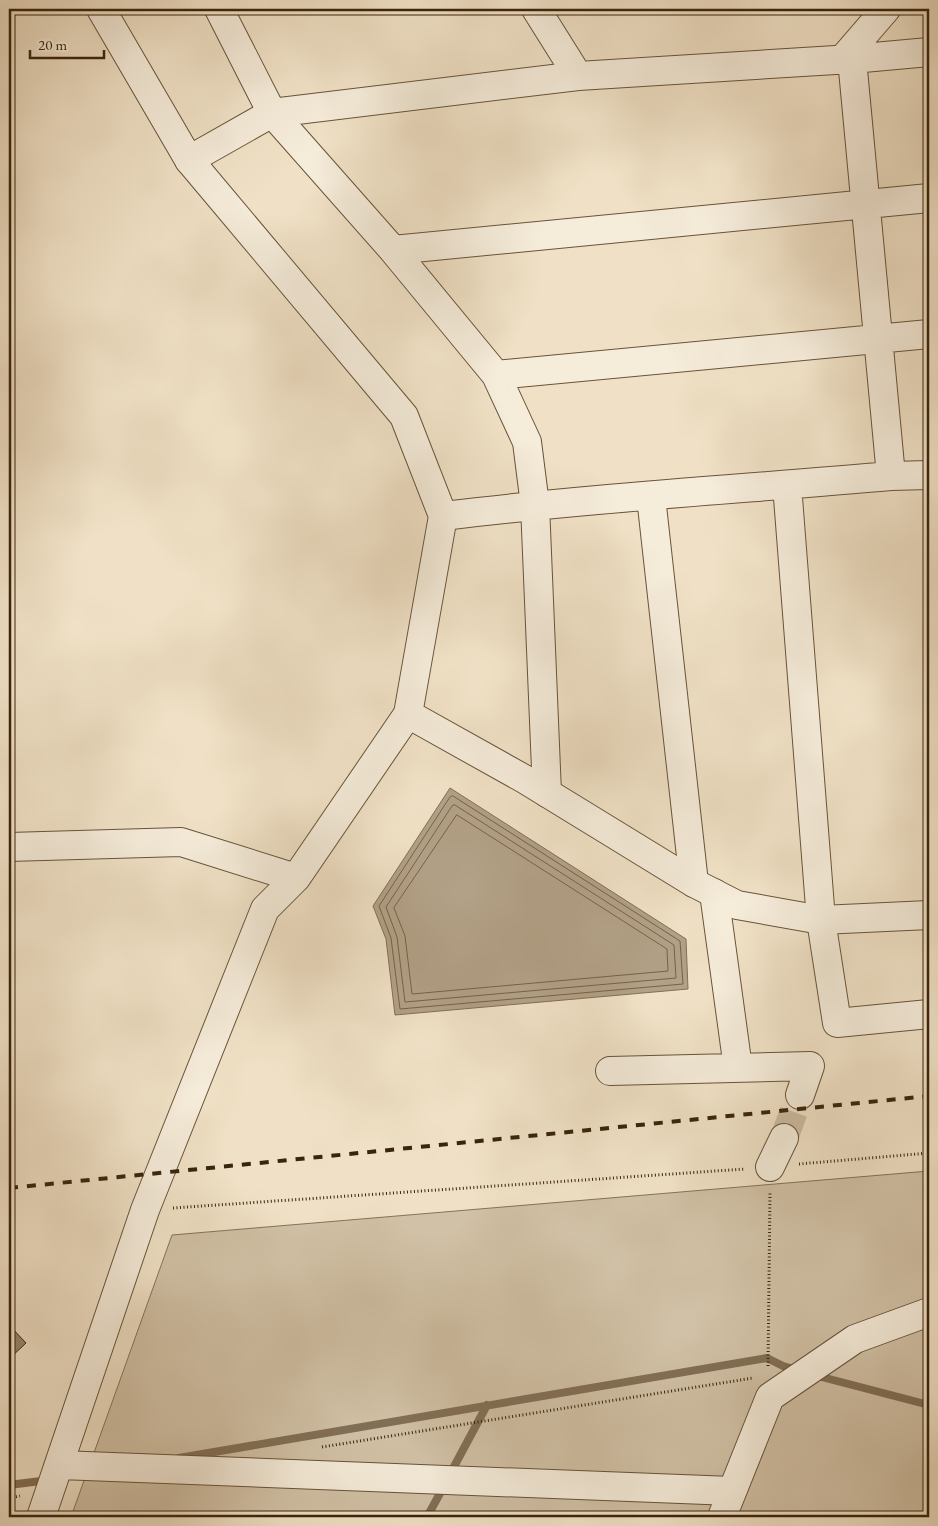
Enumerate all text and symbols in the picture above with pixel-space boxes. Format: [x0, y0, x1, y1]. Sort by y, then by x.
scale bar [30, 28, 104, 60]
text: 20 m [38, 35, 67, 54]

